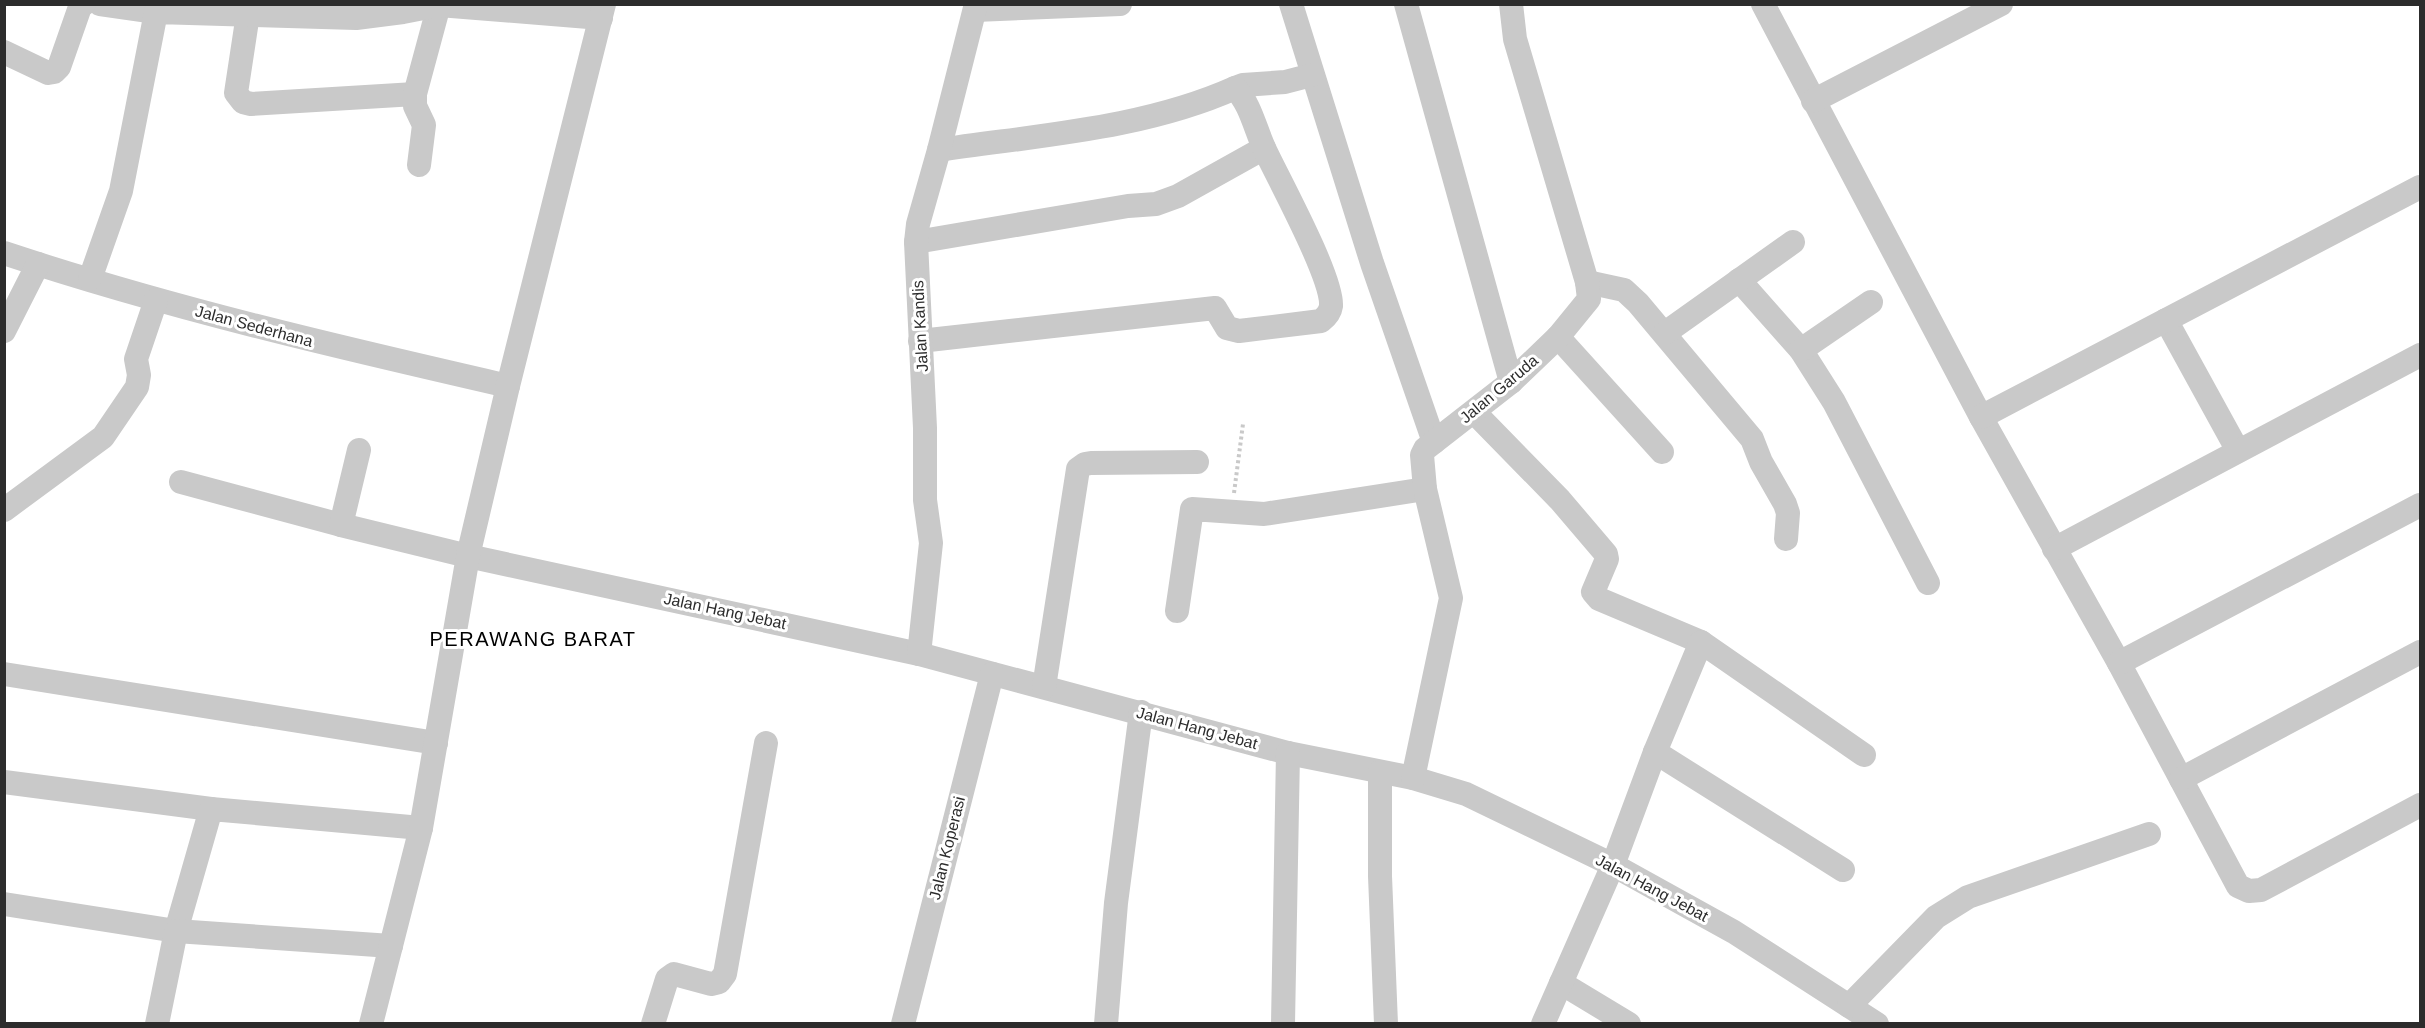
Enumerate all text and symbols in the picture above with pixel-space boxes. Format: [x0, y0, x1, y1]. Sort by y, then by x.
street label: Jalan Kandis [909, 280, 931, 372]
street label: Jalan Sederhana [193, 302, 315, 350]
street label: Jalan Garuda [1457, 352, 1541, 426]
street label: Jalan Hang Jebat [662, 590, 788, 632]
district label: PERAWANG BARAT [430, 628, 636, 650]
street label: Jalan Hang Jebat [1135, 704, 1260, 752]
street label: Jalan Koperasi [926, 795, 968, 901]
street label: Jalan Hang Jebat [1593, 851, 1711, 925]

